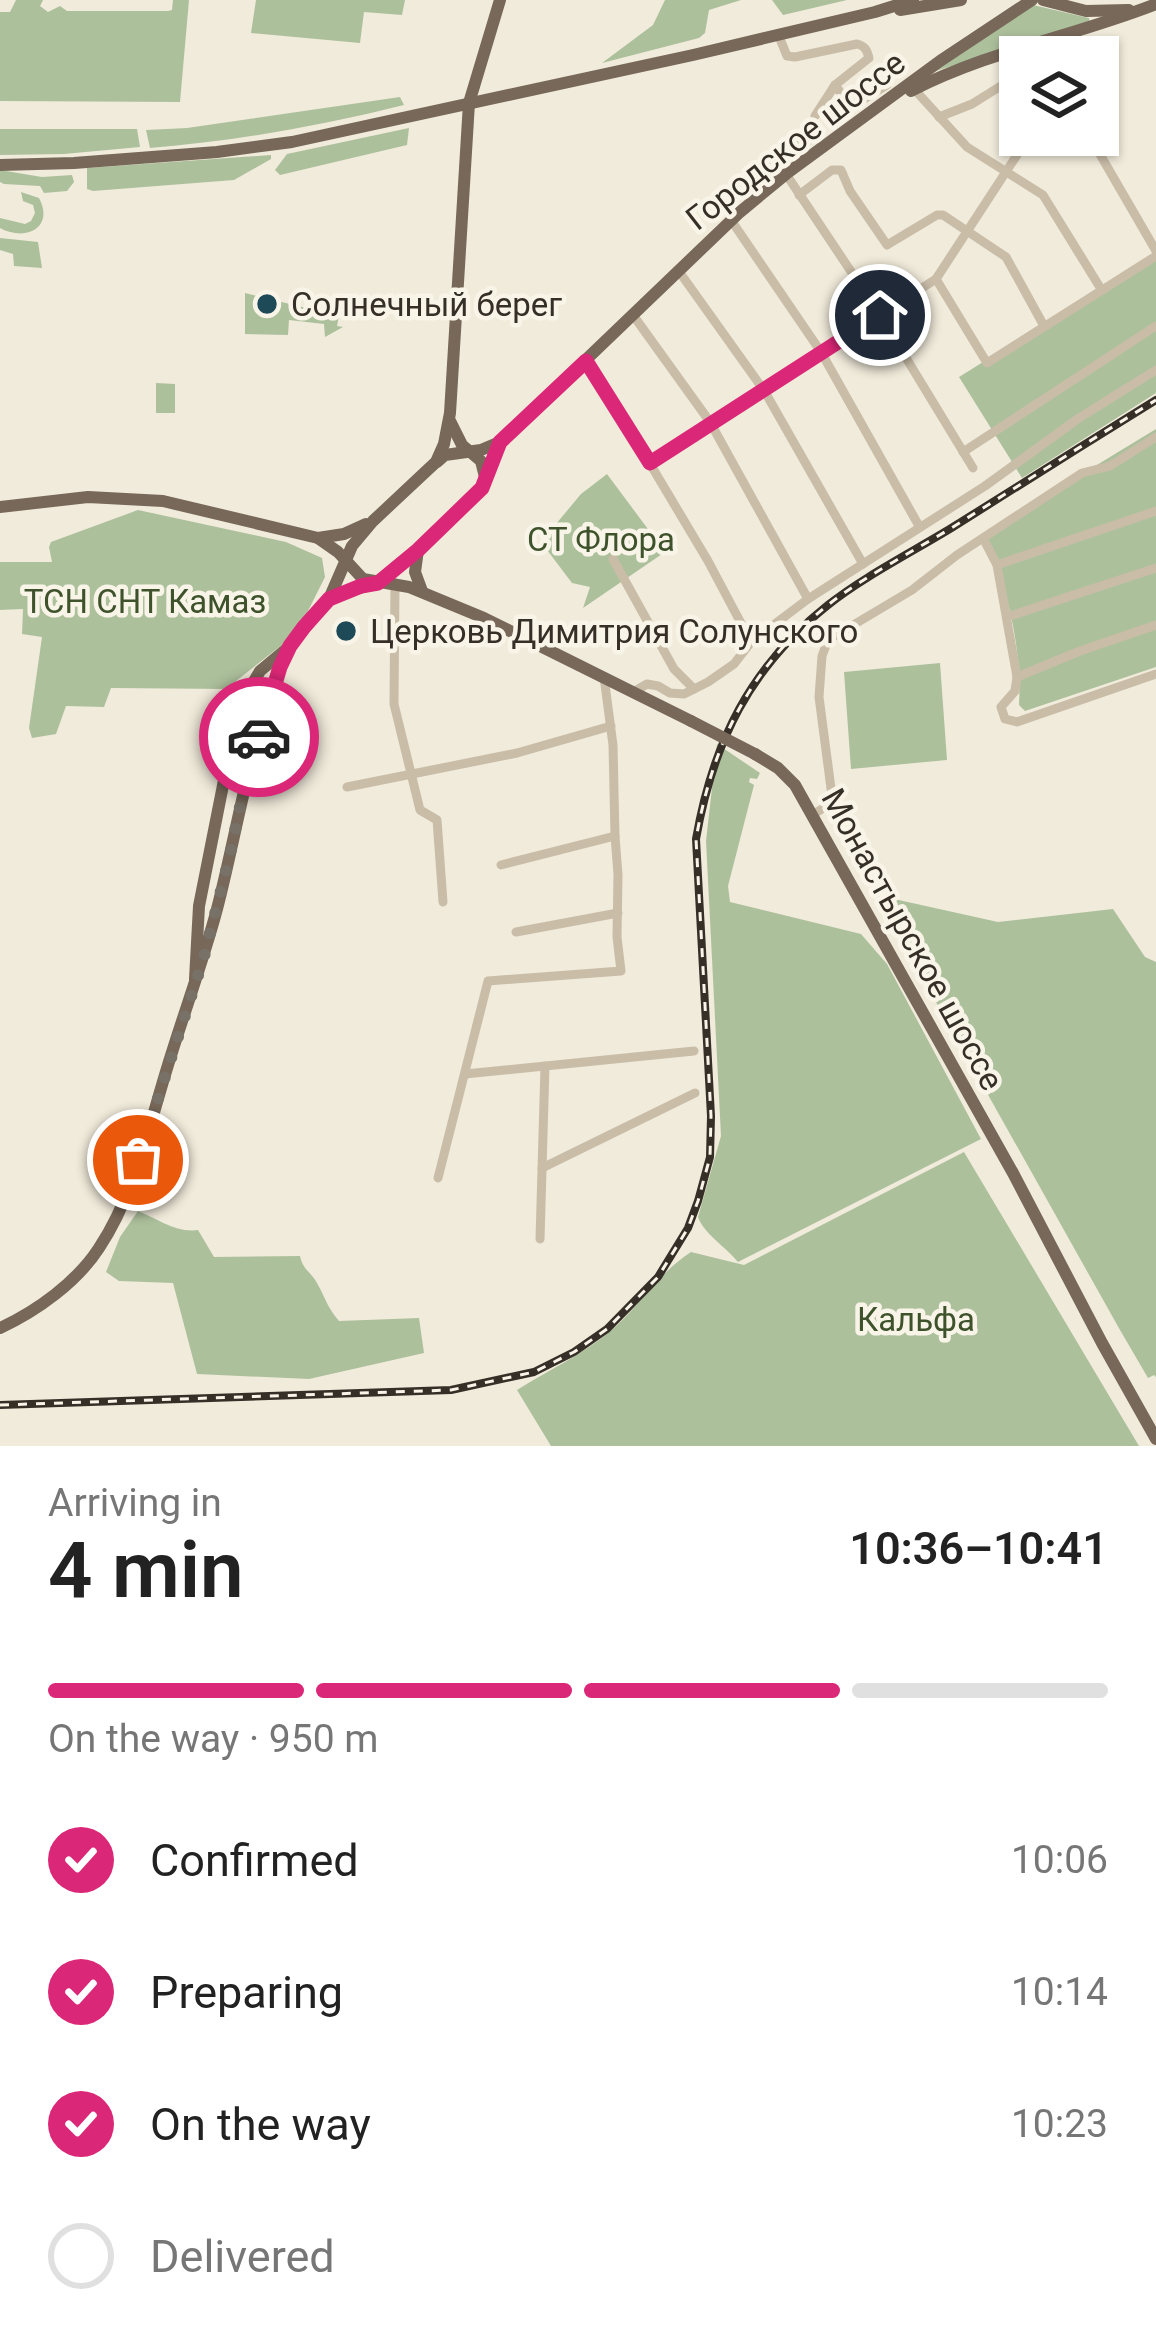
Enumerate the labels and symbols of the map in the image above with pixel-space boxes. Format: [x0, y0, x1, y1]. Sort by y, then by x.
street label: Городское шоссе [678, 43, 913, 238]
pin [829, 264, 931, 366]
place label: Солнечный берег [291, 285, 562, 324]
marker: Солнечный берег [254, 291, 280, 317]
park label: СТ Флора [527, 520, 675, 559]
park label: ТСН СНТ Камаз [24, 582, 266, 621]
place label: Церковь Димитрия Солунского [370, 612, 858, 651]
marker: Церковь Димитрия Солунского [333, 618, 359, 644]
courier [199, 677, 319, 797]
street label: Монастырское шоссе [813, 782, 1012, 1097]
pin [87, 1109, 189, 1211]
park label: Кальфа [857, 1300, 975, 1339]

